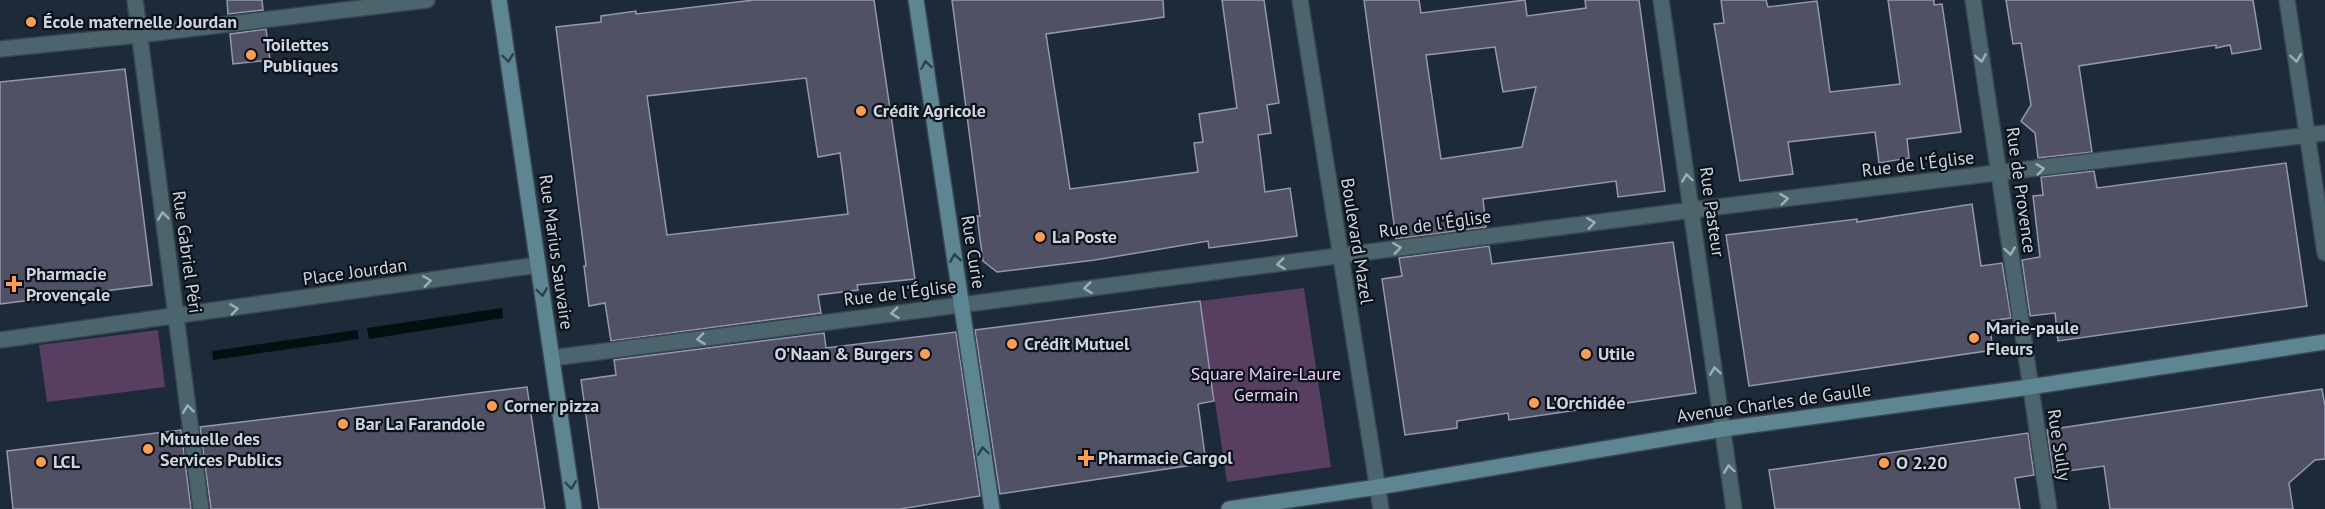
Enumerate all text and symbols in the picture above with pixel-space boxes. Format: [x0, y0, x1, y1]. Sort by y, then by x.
place label: École maternelle Jourdan [43, 10, 237, 33]
marker: École maternelle Jourdan [24, 15, 38, 29]
place label: Toilettes Publiques [263, 33, 339, 77]
marker: Toilettes Publiques [244, 48, 258, 62]
one-way arrow [501, 53, 513, 62]
one-way arrow [1975, 53, 1987, 62]
one-way arrow [2289, 53, 2301, 63]
one-way arrow [920, 61, 932, 70]
place label: Crédit Agricole [873, 99, 986, 122]
marker: Crédit Agricole [854, 104, 868, 118]
street label: Rue de Provence [2001, 125, 2042, 254]
street label: Rue de l'Église [1860, 145, 1975, 182]
one-way arrow [2036, 163, 2045, 175]
street label: Rue Pasteur [1695, 165, 1730, 259]
street label: Rue Marius Sauvaire [534, 173, 579, 331]
one-way arrow [1681, 173, 1693, 182]
street label: Boulevard Mazel [1336, 176, 1379, 306]
street label: Rue Gabriel Péri [168, 189, 207, 315]
one-way arrow [1780, 193, 1789, 206]
street label: Rue de l'Église [1377, 204, 1493, 243]
one-way arrow [157, 211, 169, 221]
street label: Rue Curie [956, 214, 991, 290]
one-way arrow [1586, 217, 1595, 230]
place label: La Poste [1052, 225, 1117, 248]
marker: La Poste [1033, 230, 1047, 244]
one-way arrow [1393, 243, 1402, 255]
one-way arrow [2004, 246, 2016, 255]
street label: Place Jourdan [301, 253, 409, 290]
one-way arrow [949, 254, 961, 263]
one-way arrow [1277, 257, 1286, 269]
place label: Pharmacie Provençale [26, 262, 110, 306]
street label: Rue de l'Église [842, 274, 957, 311]
one-way arrow [423, 276, 432, 288]
marker: Pharmacie Provençale [7, 277, 21, 291]
one-way arrow [1083, 282, 1093, 294]
one-way arrow [536, 288, 548, 297]
one-way arrow [230, 303, 239, 315]
one-way arrow [890, 307, 899, 319]
place label: Marie-paule Fleurs [1986, 316, 2079, 360]
marker: Marie-paule Fleurs [1967, 331, 1981, 345]
one-way arrow [697, 332, 706, 344]
place label: Crédit Mutuel [1024, 332, 1130, 355]
marker: Crédit Mutuel [1005, 337, 1019, 351]
place label: O'Naan & Burgers [774, 342, 913, 365]
place label: Utile [1598, 342, 1635, 365]
marker: O'Naan & Burgers [918, 347, 932, 361]
marker: Utile [1579, 347, 1593, 361]
park label: Square Maire-Laure Germain [1191, 362, 1341, 406]
one-way arrow [1709, 366, 1721, 375]
street label: Avenue Charles de Gaulle [1675, 377, 1873, 428]
place label: L'Orchidée [1546, 391, 1625, 414]
place label: Corner pizza [504, 394, 599, 417]
marker: L'Orchidée [1527, 396, 1541, 410]
marker: Corner pizza [485, 399, 499, 413]
one-way arrow [182, 405, 195, 414]
street label: Rue Sully [2042, 407, 2077, 483]
place label: Bar La Farandole [355, 412, 485, 435]
marker: Bar La Farandole [336, 417, 350, 431]
place label: Mutuelle des Services Publics [160, 427, 282, 471]
marker: Mutuelle des Services Publics [141, 442, 155, 456]
place label: Pharmacie Cargol [1098, 446, 1233, 469]
one-way arrow [978, 447, 990, 456]
place label: LCL [53, 450, 81, 473]
marker: Pharmacie Cargol [1079, 451, 1093, 465]
place label: O 2.20 [1896, 451, 1947, 474]
marker: LCL [34, 455, 48, 469]
marker: O 2.20 [1877, 456, 1891, 470]
one-way arrow [1723, 464, 1735, 473]
one-way arrow [564, 481, 576, 490]

